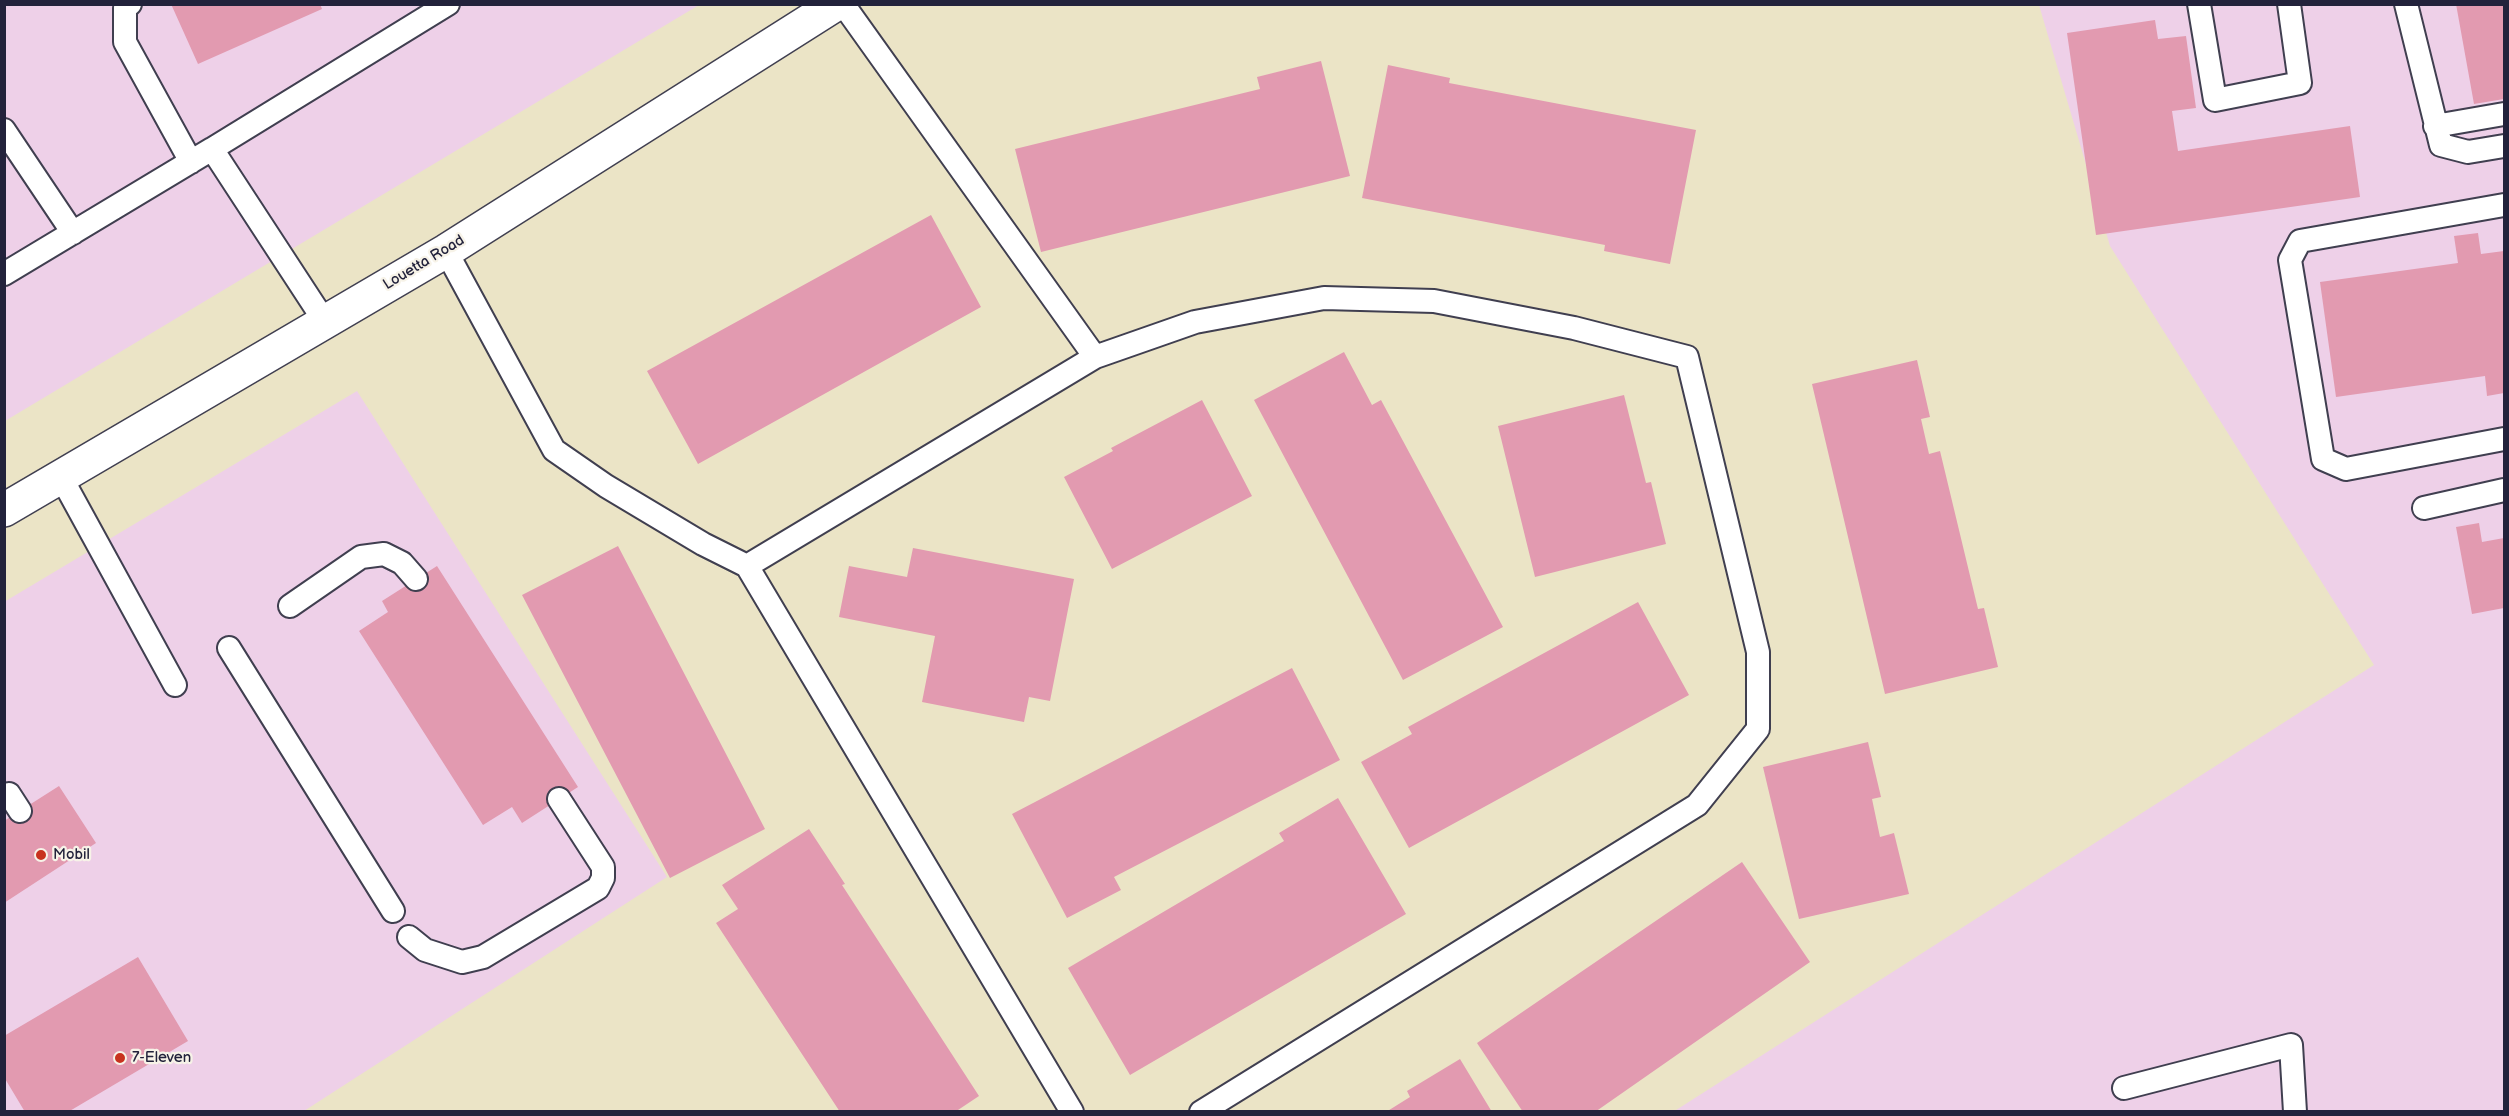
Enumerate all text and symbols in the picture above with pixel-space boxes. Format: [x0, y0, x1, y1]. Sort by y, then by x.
street label: Louetta Road [380, 232, 468, 294]
place label: Mobil [53, 846, 90, 864]
marker: Mobil [34, 848, 48, 862]
place label: 7-Eleven [132, 1049, 191, 1067]
marker: 7-Eleven [113, 1051, 127, 1065]

